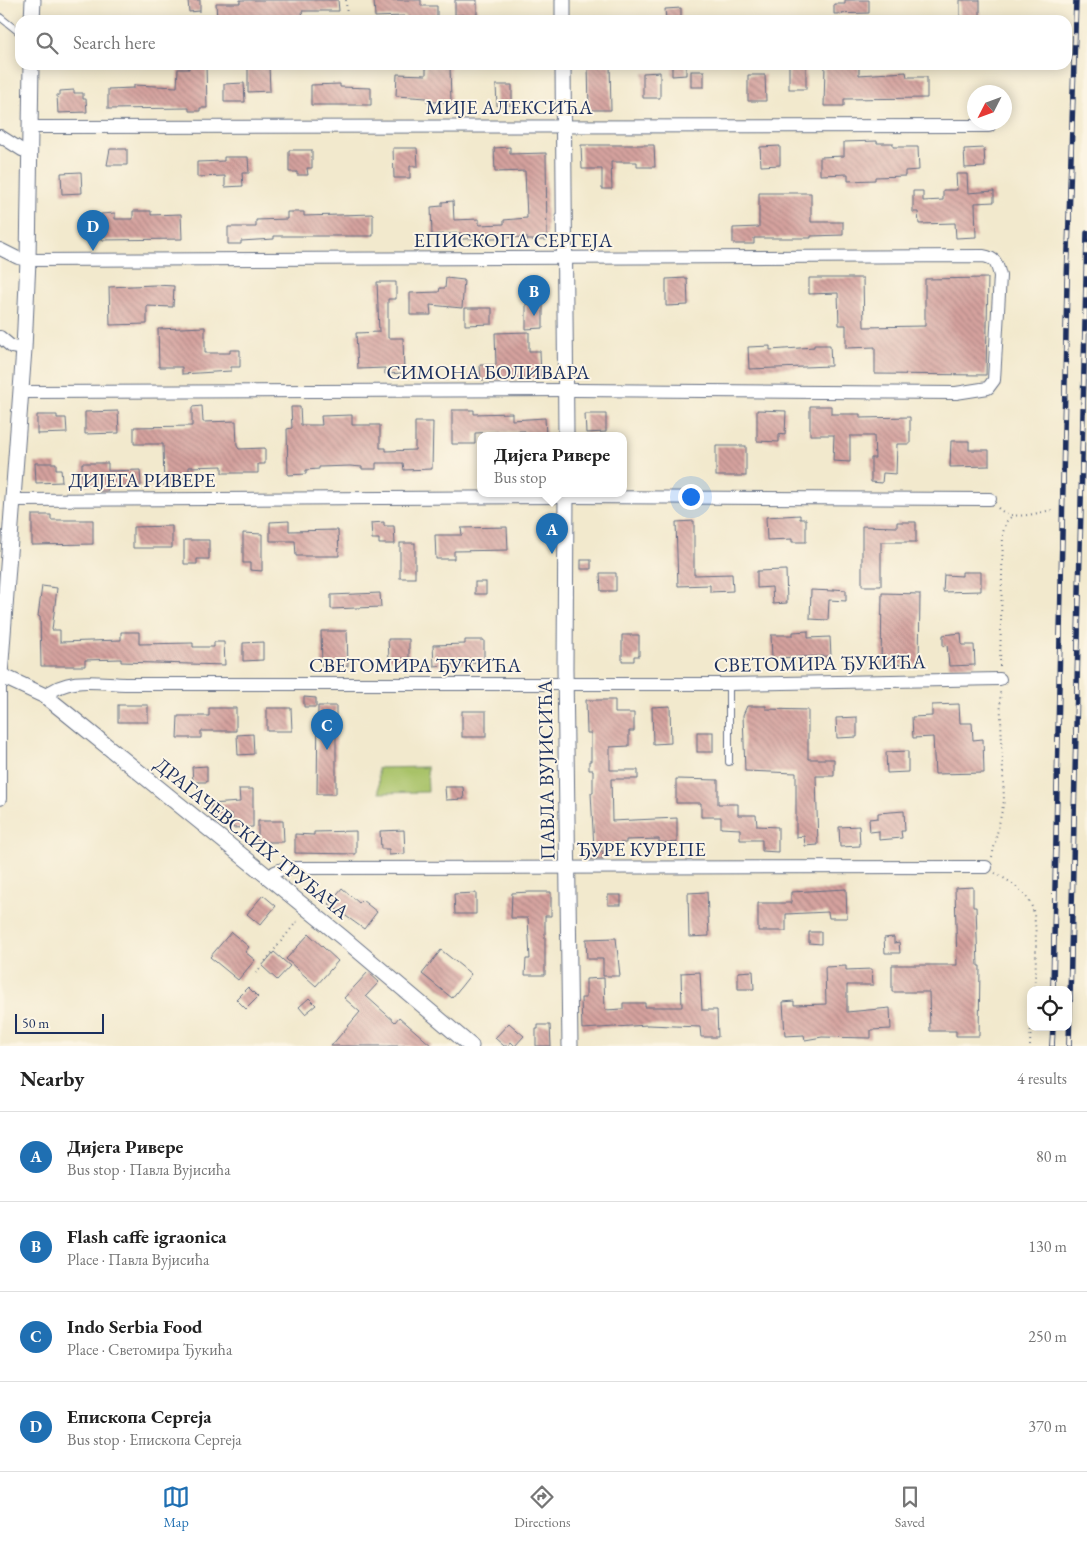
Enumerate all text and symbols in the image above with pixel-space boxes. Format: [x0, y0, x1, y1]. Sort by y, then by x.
search box [15, 15, 1072, 70]
icon: search [33, 29, 61, 57]
text: Search here [73, 30, 155, 55]
north arrow [967, 85, 1012, 130]
street label: МИЈЕ АЛЕКСИЋА [425, 94, 593, 120]
pin: D [77, 210, 109, 251]
street label: ЕПИСКОПА СЕРГЕЈА [414, 227, 613, 253]
pin: B [518, 275, 550, 316]
street label: СИМОНА БОЛИВАРА [386, 359, 590, 385]
popup [477, 432, 627, 497]
text: Дијега Ривере [494, 442, 610, 467]
street label: ДИЈЕГА РИВЕРЕ [68, 467, 216, 493]
text: Bus stop [494, 467, 546, 488]
your location [678, 484, 704, 510]
pin: A [536, 513, 568, 554]
street label: СВЕТОМИРА ЂУКИЋА [714, 648, 926, 678]
street label: СВЕТОМИРА ЂУКИЋА [309, 652, 521, 678]
street label: ПАВЛА ВУЈИСИЋА [531, 679, 561, 860]
pin: C [311, 709, 343, 750]
street label: ДРАГАЧЕВСКИХ ТРУБАЧА [149, 751, 355, 925]
street label: ЂУРЕ КУРЕПЕ [576, 836, 706, 862]
map controls [1027, 986, 1072, 1031]
button: locate [1027, 986, 1072, 1031]
scale bar [15, 1011, 104, 1034]
text: 50 m [22, 1014, 49, 1032]
text: Nearby [20, 1065, 84, 1092]
text: 4 results [1017, 1068, 1067, 1089]
text: Дијега Ривере [67, 1134, 183, 1159]
text: A [30, 1146, 42, 1167]
text: 80 m [1036, 1146, 1067, 1167]
text: Bus stop · Павла Вујисића [67, 1159, 231, 1180]
text: Flash caffe igraonica [67, 1224, 227, 1249]
text: B [31, 1236, 41, 1257]
text: 130 m [1028, 1236, 1067, 1257]
text: Place · Павла Вујисића [67, 1249, 209, 1270]
text: Indo Serbia Food [67, 1314, 203, 1339]
text: C [30, 1326, 42, 1347]
text: 250 m [1028, 1326, 1067, 1347]
text: Place · Светомира Ђукића [67, 1339, 232, 1360]
text: Епископа Сергеја [67, 1404, 212, 1429]
text: D [30, 1416, 42, 1437]
text: 370 m [1028, 1416, 1067, 1437]
text: Bus stop · Епископа Сергеја [67, 1429, 242, 1450]
tab: Map [162, 1483, 190, 1531]
tab: Directions [514, 1483, 571, 1531]
tab: Saved [895, 1483, 925, 1531]

